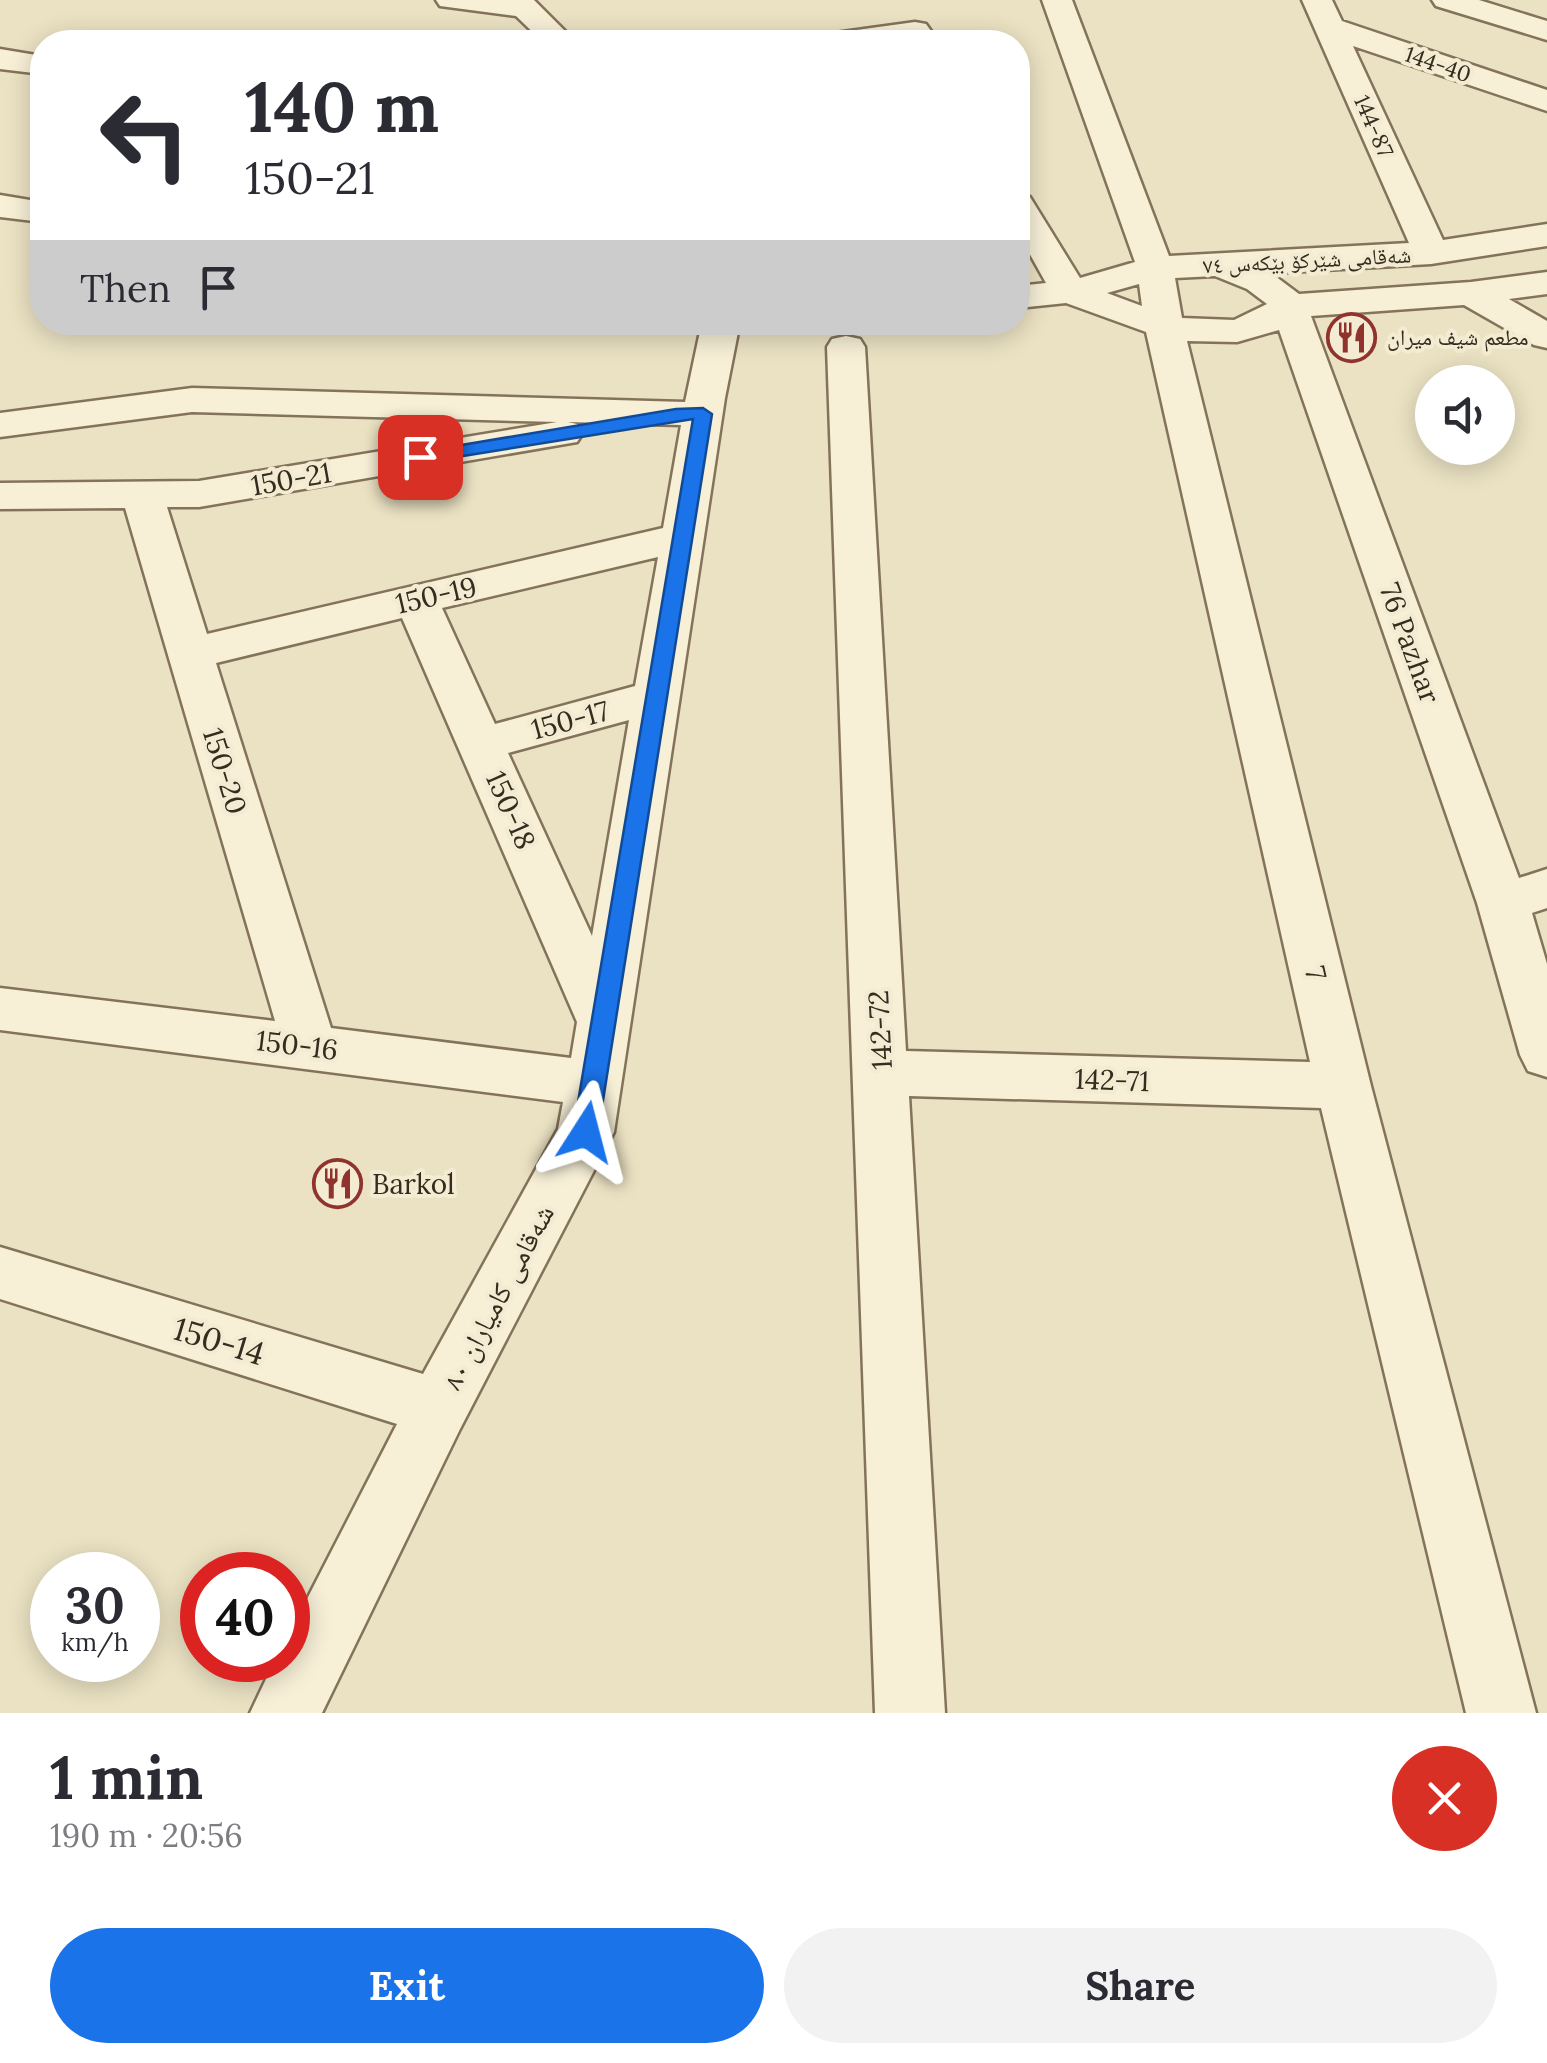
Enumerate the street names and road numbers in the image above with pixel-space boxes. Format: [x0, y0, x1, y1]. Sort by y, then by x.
street label: 144-40 [1401, 40, 1475, 88]
street label: 144-87 [1348, 91, 1400, 161]
street label: شەقامی شێرکۆ بێکەس ٧٤ [1202, 241, 1412, 279]
street label: 150-21 [248, 454, 334, 504]
street label: 150-19 [392, 568, 480, 622]
street label: 76 Pazhar [1372, 578, 1448, 708]
street label: 150-17 [527, 692, 613, 748]
street label: 150-20 [195, 724, 255, 818]
street label: 150-18 [478, 765, 544, 855]
street label: 7 [1297, 963, 1335, 983]
street label: 142-72 [860, 989, 900, 1071]
street label: 150-16 [254, 1022, 340, 1068]
street label: 142-71 [1074, 1061, 1150, 1099]
street label: شەقامی کامیاران ٨٠ [434, 1198, 562, 1396]
street label: 150-14 [169, 1308, 269, 1374]

